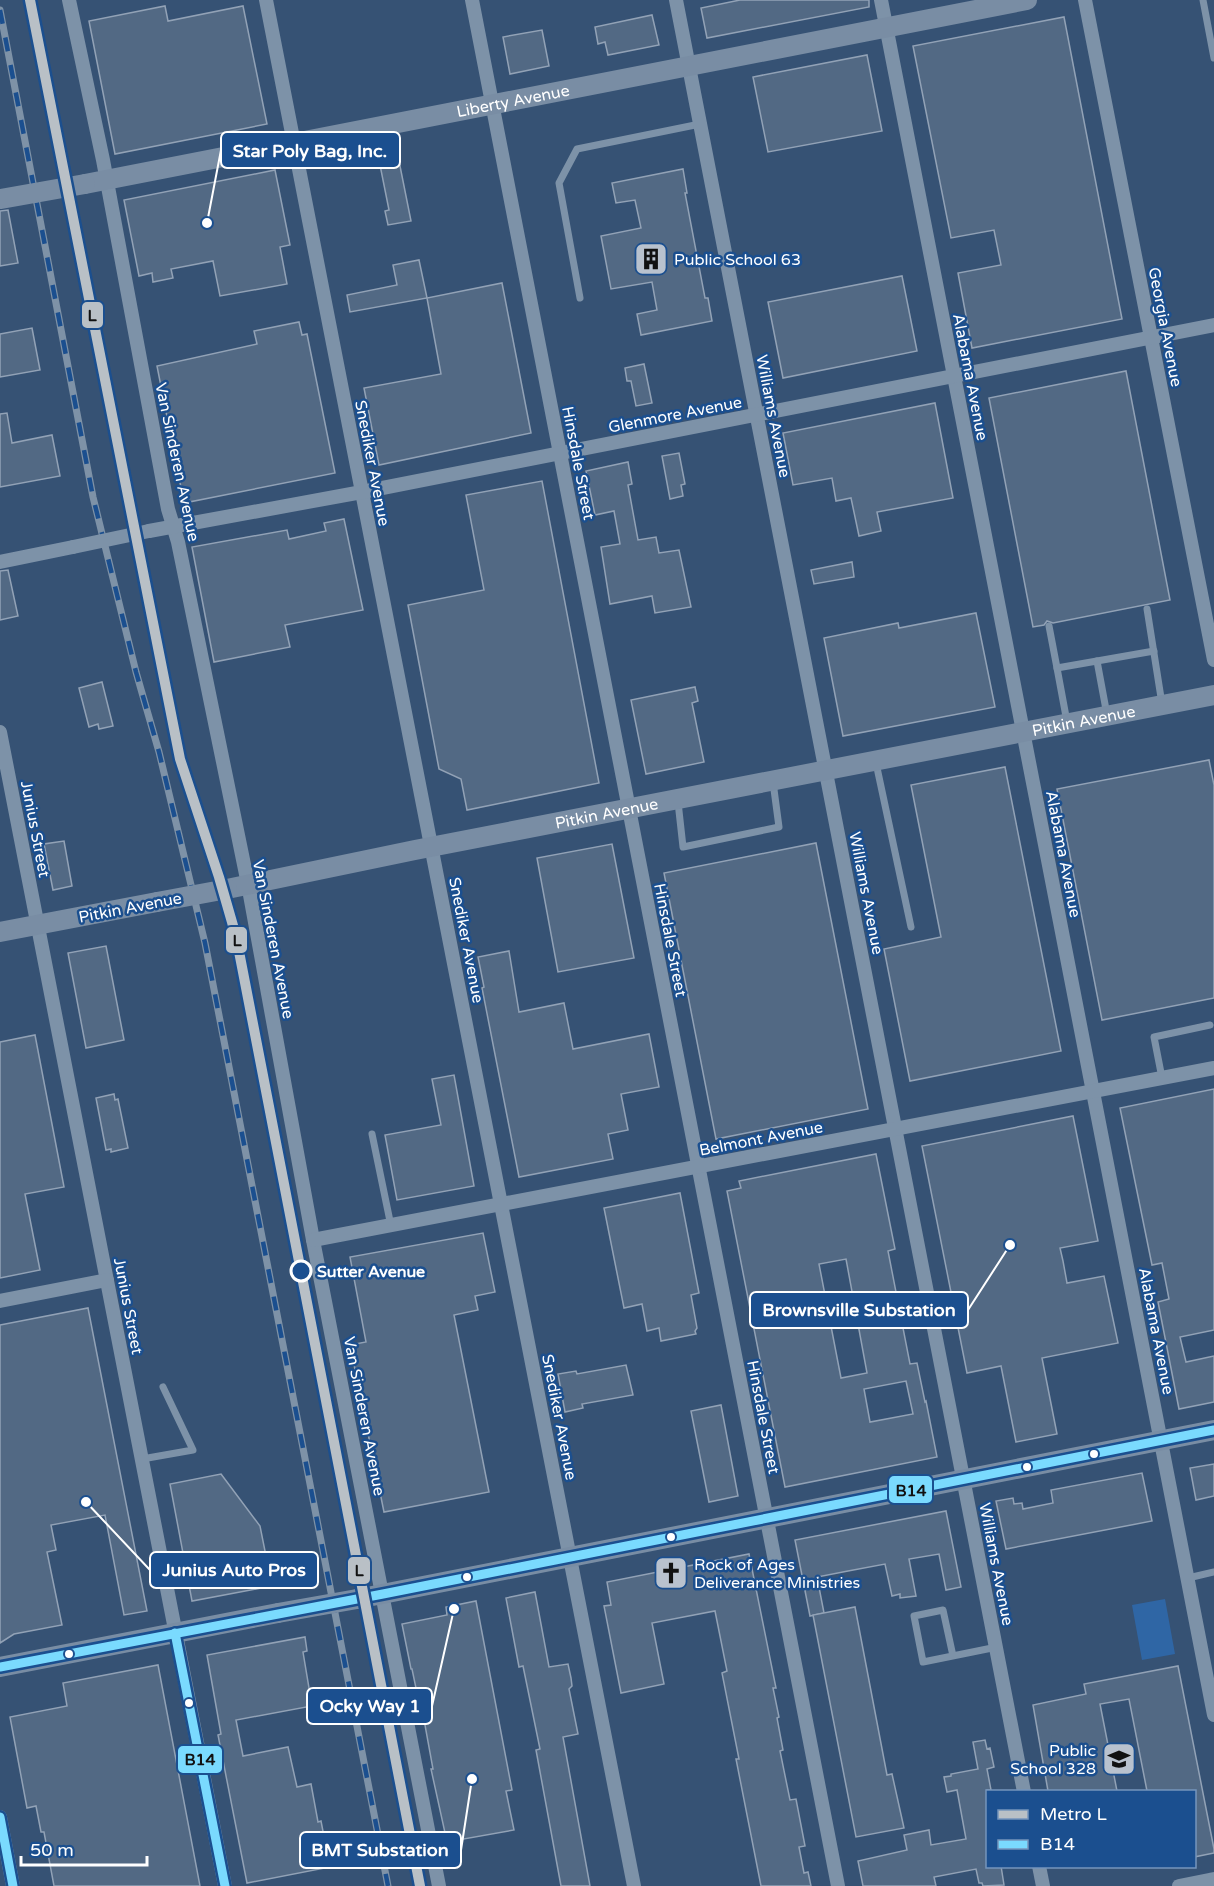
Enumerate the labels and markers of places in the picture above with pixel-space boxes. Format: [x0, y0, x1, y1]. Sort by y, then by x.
callout: Star Poly Bag, Inc. [221, 132, 400, 168]
building icon: Public School 63 [633, 241, 669, 277]
place label: Public School 63 [674, 250, 801, 270]
marker: Sutter Avenue [290, 1260, 312, 1282]
place label: Sutter Avenue [317, 1262, 425, 1282]
callout: Brownsville Substation [750, 1292, 968, 1328]
unlabelled marker [1088, 1448, 1100, 1460]
unlabelled marker [1021, 1461, 1033, 1473]
unlabelled marker [665, 1531, 677, 1543]
callout: Junius Auto Pros [150, 1552, 318, 1588]
church icon: Rock of Ages Deliverance Ministries [653, 1555, 689, 1591]
place label: Rock of Ages Deliverance Ministries [694, 1555, 860, 1593]
unlabelled marker [461, 1571, 473, 1583]
unlabelled marker [63, 1648, 75, 1660]
callout: Ocky Way 1 [307, 1688, 432, 1724]
unlabelled marker [183, 1697, 195, 1709]
place label: Public School 328 [1010, 1741, 1096, 1779]
school or university icon: Public School 328 [1101, 1741, 1137, 1777]
callout: BMT Substation [300, 1832, 461, 1868]

